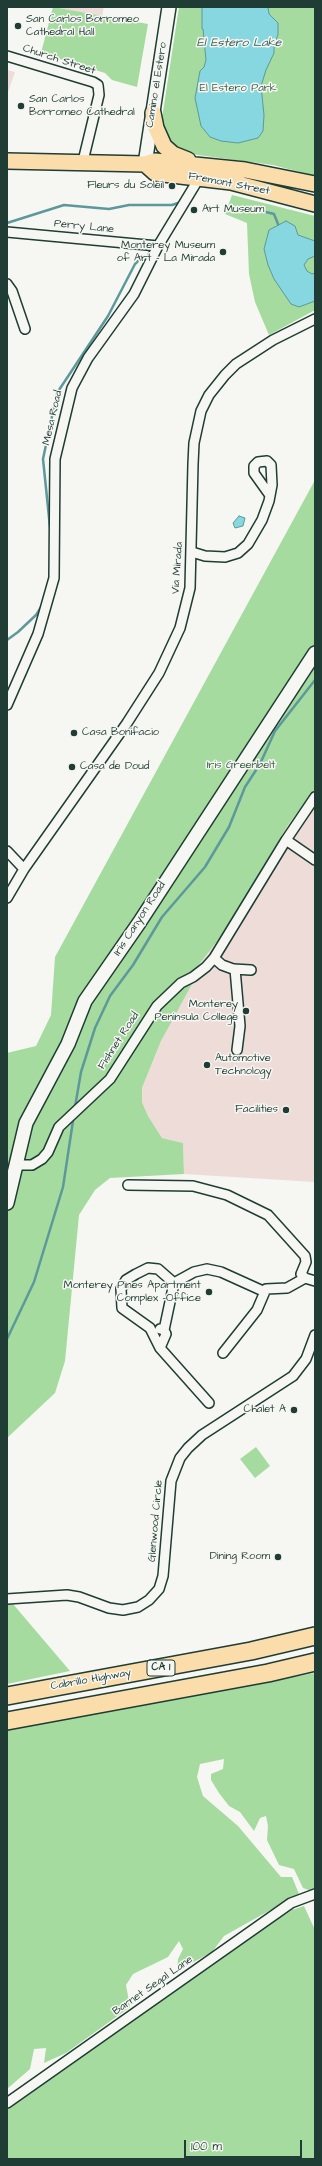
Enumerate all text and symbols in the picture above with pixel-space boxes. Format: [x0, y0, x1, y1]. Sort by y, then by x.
place label: San Carlos Borromeo Cathedral Hall [26, 13, 139, 39]
marker: San Carlos Borromeo Cathedral Hall [13, 21, 23, 31]
water label: El Estero Lake [197, 36, 281, 50]
street label: Camino el Estero [144, 41, 170, 129]
street label: Church Street [21, 42, 97, 78]
park label: El Estero Park [199, 82, 277, 96]
place label: San Carlos Borromeo Cathedral [29, 93, 135, 119]
marker: San Carlos Borromeo Cathedral [16, 101, 26, 111]
street label: Fremont Street [187, 170, 271, 198]
place label: Fleurs du Soleil [87, 179, 164, 193]
marker: Fleurs du Soleil [167, 181, 177, 191]
place label: Art Museum [202, 203, 264, 217]
marker: Art Museum [189, 205, 199, 215]
street label: Perry Lane [53, 217, 115, 237]
place label: Monterey Museum of Art - La Mirada [117, 239, 215, 265]
marker: Monterey Museum of Art - La Mirada [218, 247, 228, 257]
street label: Mesa Road [40, 389, 66, 447]
street label: Via Mirada [170, 541, 186, 595]
place label: Casa Bonifacio [82, 726, 159, 740]
marker: Casa Bonifacio [69, 728, 79, 738]
park label: Iris Greenbelt [207, 759, 275, 773]
place label: Casa de Doud [80, 760, 149, 774]
marker: Casa de Doud [67, 762, 77, 772]
street label: Iris Canyon Road [111, 880, 169, 958]
place label: Monterey Peninsula College [155, 998, 238, 1024]
marker: Monterey Peninsula College [241, 1006, 251, 1016]
street label: Fishnet Road [96, 1010, 142, 1072]
place label: Automotive Technology [215, 1052, 272, 1078]
marker: Automotive Technology [202, 1060, 212, 1070]
place label: Facilities [235, 1103, 278, 1117]
marker: Facilities [281, 1105, 291, 1115]
place label: Monterey Pines Apartment Complex -Office [64, 1279, 201, 1305]
marker: Monterey Pines Apartment Complex -Office [204, 1287, 214, 1297]
place label: Chalet A [244, 1403, 286, 1417]
marker: Chalet A [289, 1405, 299, 1415]
street label: Glenwood Circle [146, 1479, 166, 1563]
place label: Dining Room [210, 1550, 270, 1564]
marker: Dining Room [273, 1552, 283, 1562]
road number: CA 1 [147, 1660, 175, 1676]
street label: Cabrillo Highway [50, 1666, 132, 1694]
street label: Barnet Segal Lane [110, 1953, 196, 2019]
scale bar [186, 2132, 304, 2158]
text: 100 m [191, 2138, 222, 2155]

